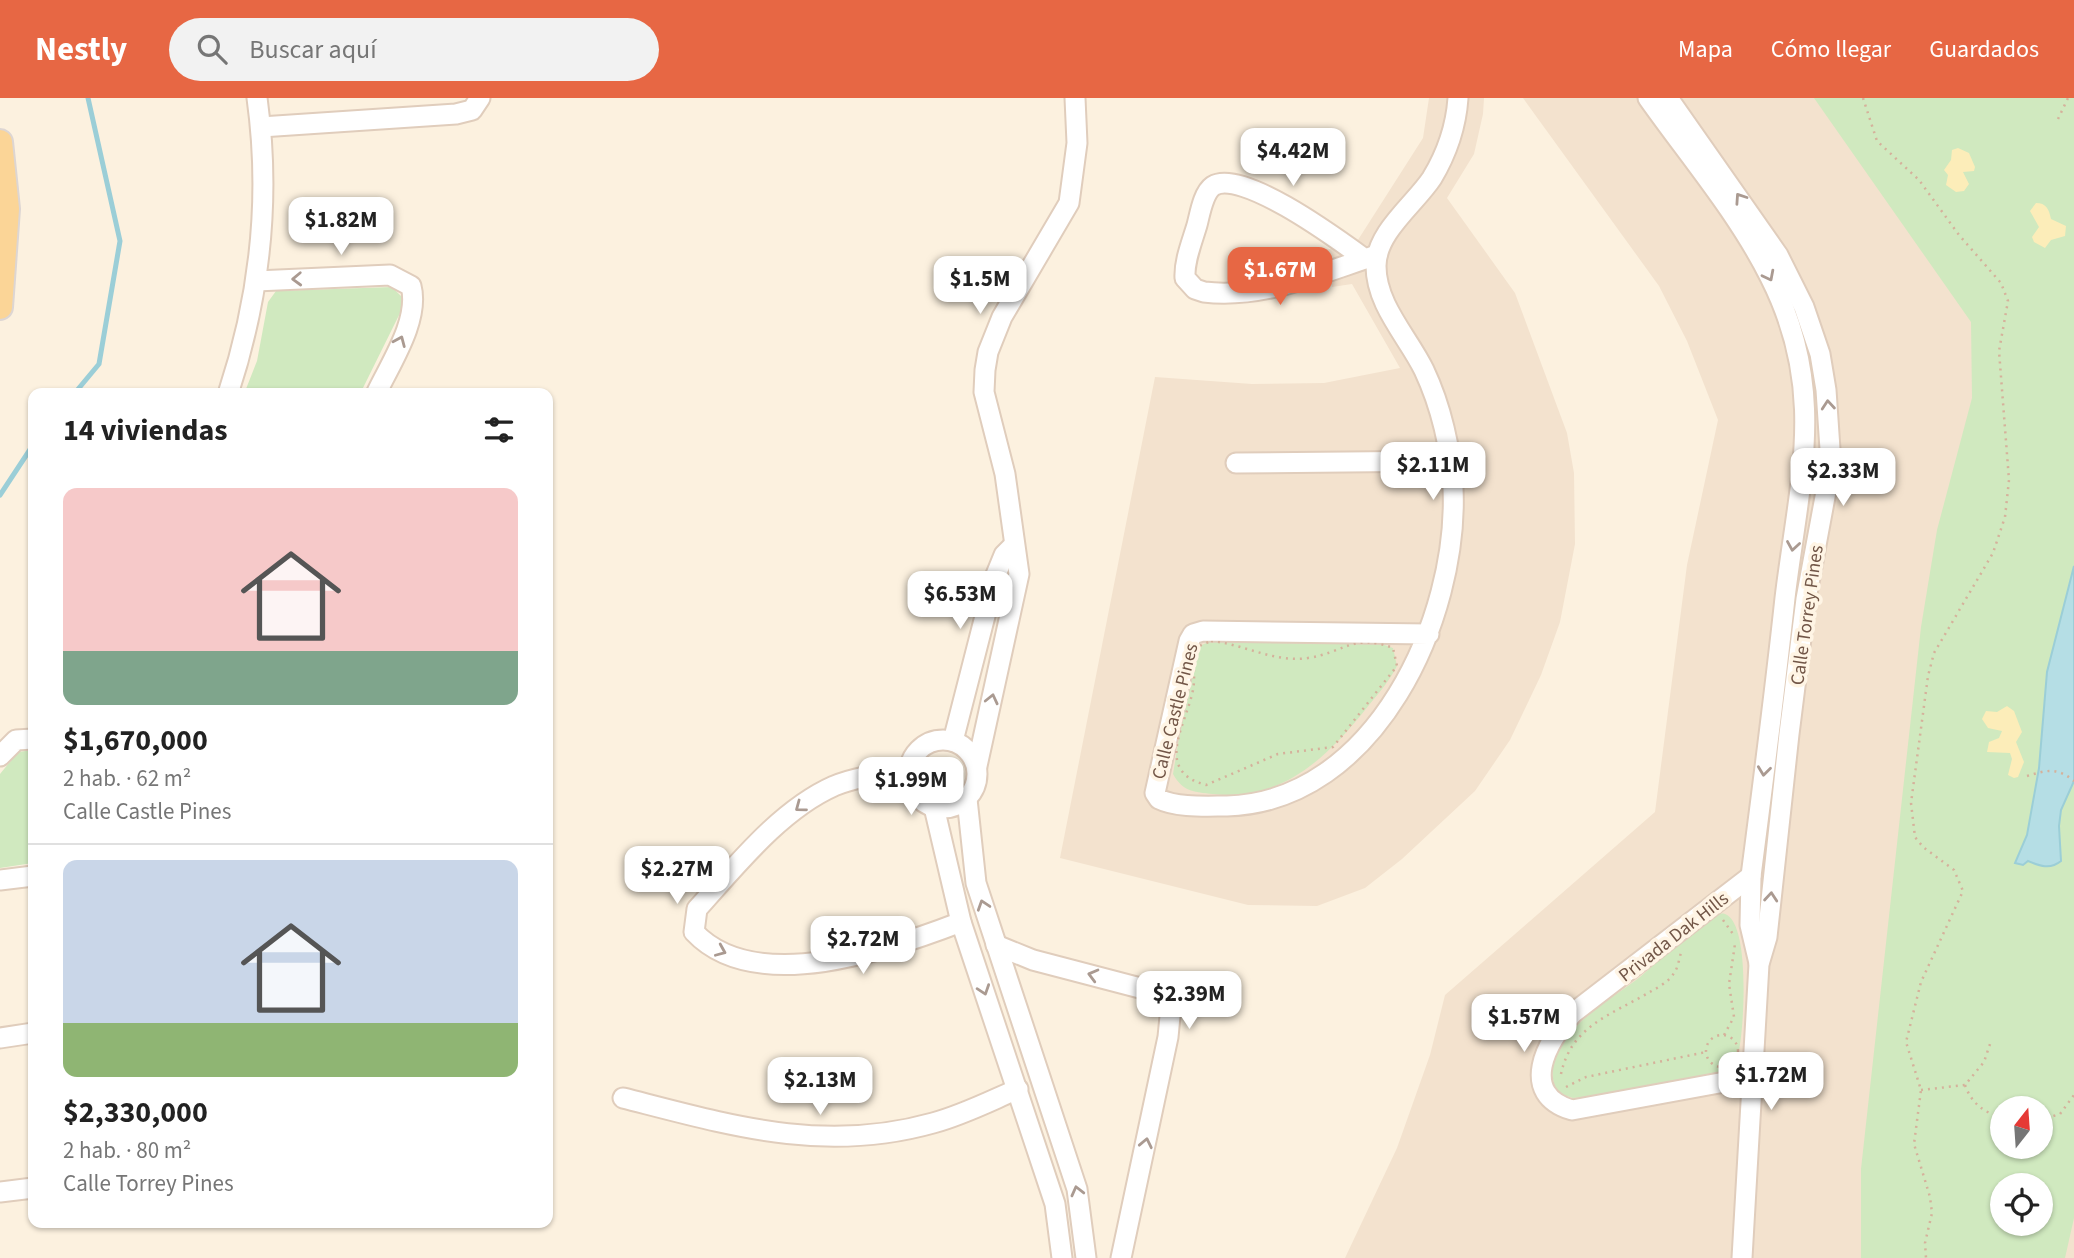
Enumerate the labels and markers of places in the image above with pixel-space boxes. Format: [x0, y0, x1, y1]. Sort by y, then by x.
pin: $4.42M [1236, 129, 1350, 188]
pin: $1.82M [284, 198, 398, 257]
pin: $1.67M [1223, 248, 1337, 307]
pin: $1.5M [931, 256, 1029, 316]
pin: $2.11M [1376, 442, 1490, 502]
pin: $2.33M [1786, 448, 1900, 508]
pin: $6.53M [903, 572, 1017, 631]
pin: $1.99M [854, 758, 968, 817]
pin: $2.27M [620, 846, 734, 906]
pin: $2.72M [806, 916, 920, 976]
pin: $2.39M [1132, 972, 1246, 1031]
pin: $1.57M [1467, 995, 1581, 1054]
pin: $1.72M [1714, 1052, 1828, 1112]
pin: $2.13M [763, 1058, 877, 1117]

